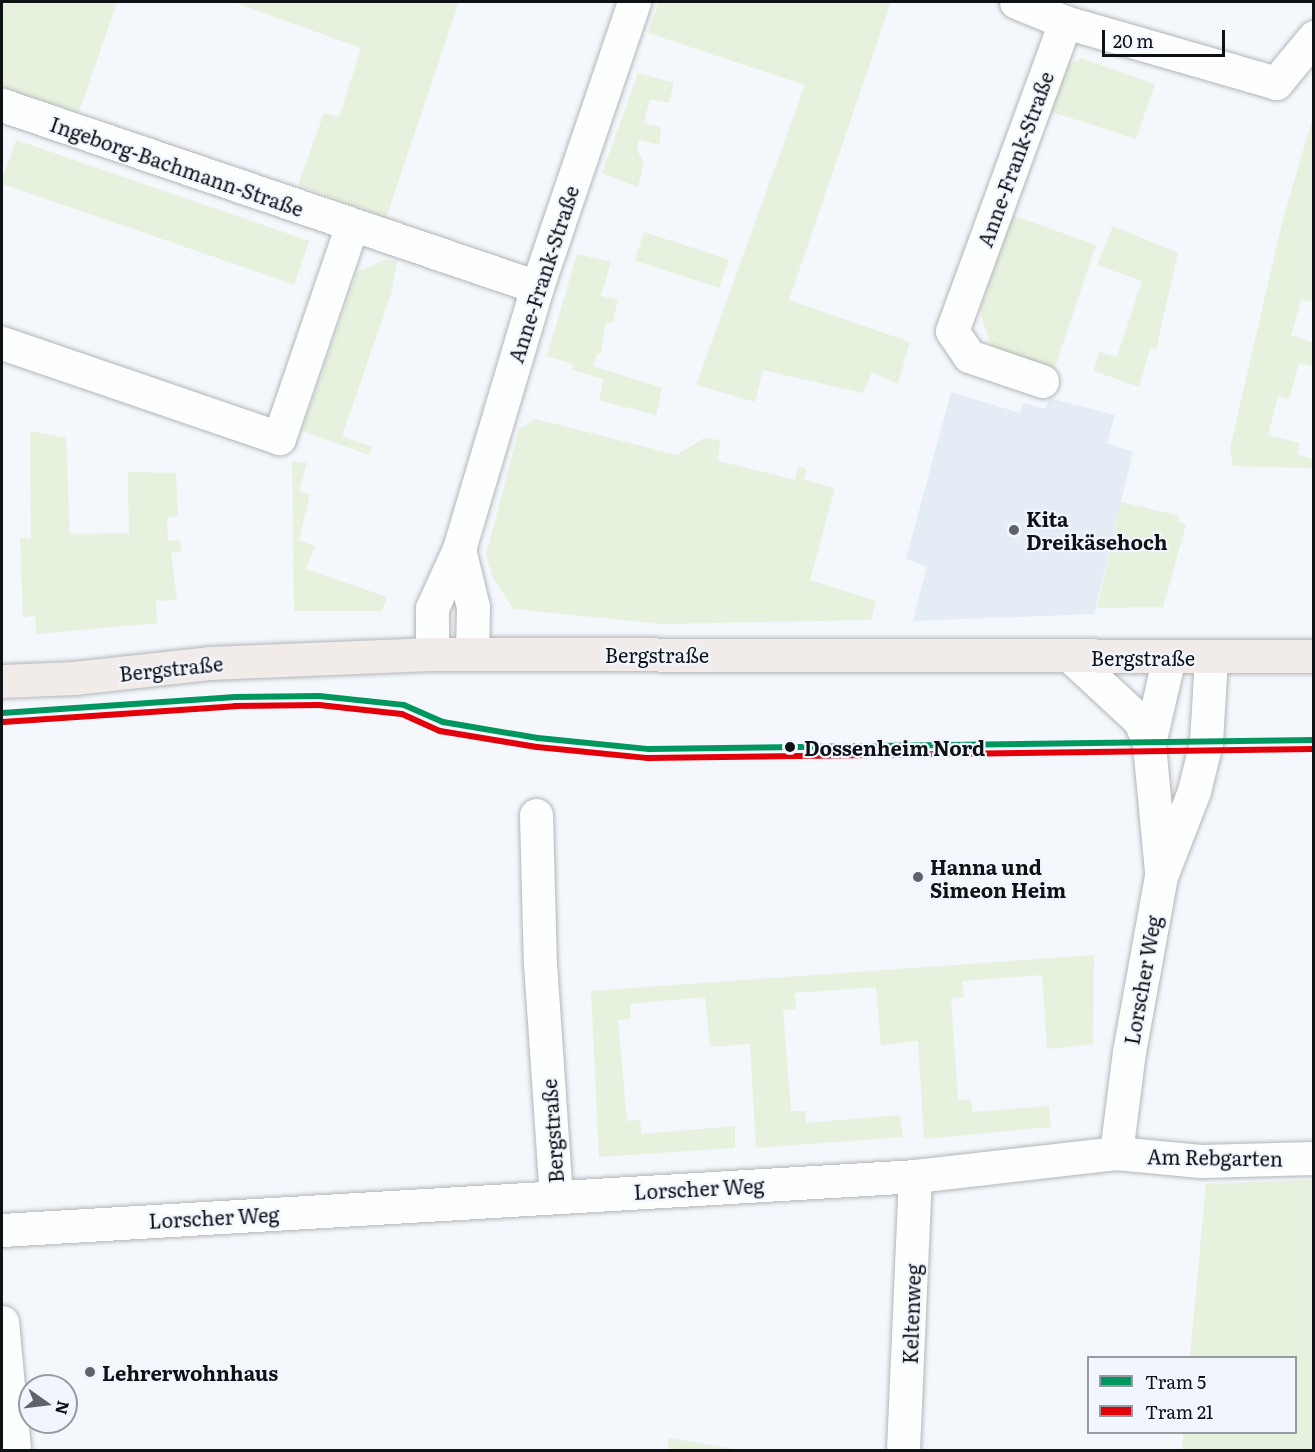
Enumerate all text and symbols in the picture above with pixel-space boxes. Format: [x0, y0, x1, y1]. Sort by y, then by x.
scale bar [1105, 18, 1228, 56]
text: 20 m [1113, 27, 1154, 54]
street label: Anne-Frank-Straße [972, 68, 1058, 250]
street label: Ingeborg-Bachmann-Straße [47, 111, 307, 221]
street label: Anne-Frank-Straße [503, 182, 583, 366]
place label: Kita Dreikäsehoch [1026, 506, 1168, 553]
marker: Kita Dreikäsehoch [1007, 523, 1021, 537]
street label: Bergstraße [605, 642, 709, 666]
street label: Bergstraße [1091, 645, 1195, 669]
street label: Bergstraße [118, 651, 224, 685]
place label: Dossenheim Nord [804, 735, 985, 759]
marker: Dossenheim Nord [781, 738, 799, 756]
place label: Hanna und Simeon Heim [930, 854, 1066, 901]
marker: Hanna und Simeon Heim [911, 870, 925, 884]
street label: Lorscher Weg [1119, 913, 1165, 1047]
street label: Bergstraße [536, 1078, 568, 1184]
street label: Am Rebgarten [1147, 1144, 1283, 1170]
street label: Lorscher Weg [633, 1173, 765, 1203]
street label: Lorscher Weg [148, 1202, 280, 1232]
street label: Keltenweg [897, 1263, 925, 1365]
legend [1087, 1356, 1297, 1434]
place label: Lehrerwohnhaus [102, 1360, 278, 1384]
marker: Lehrerwohnhaus [83, 1365, 97, 1379]
text: Tram 5 [1145, 1368, 1206, 1395]
north arrow [18, 1374, 78, 1434]
text: N [50, 1398, 77, 1417]
text: Tram 21 [1145, 1398, 1213, 1425]

